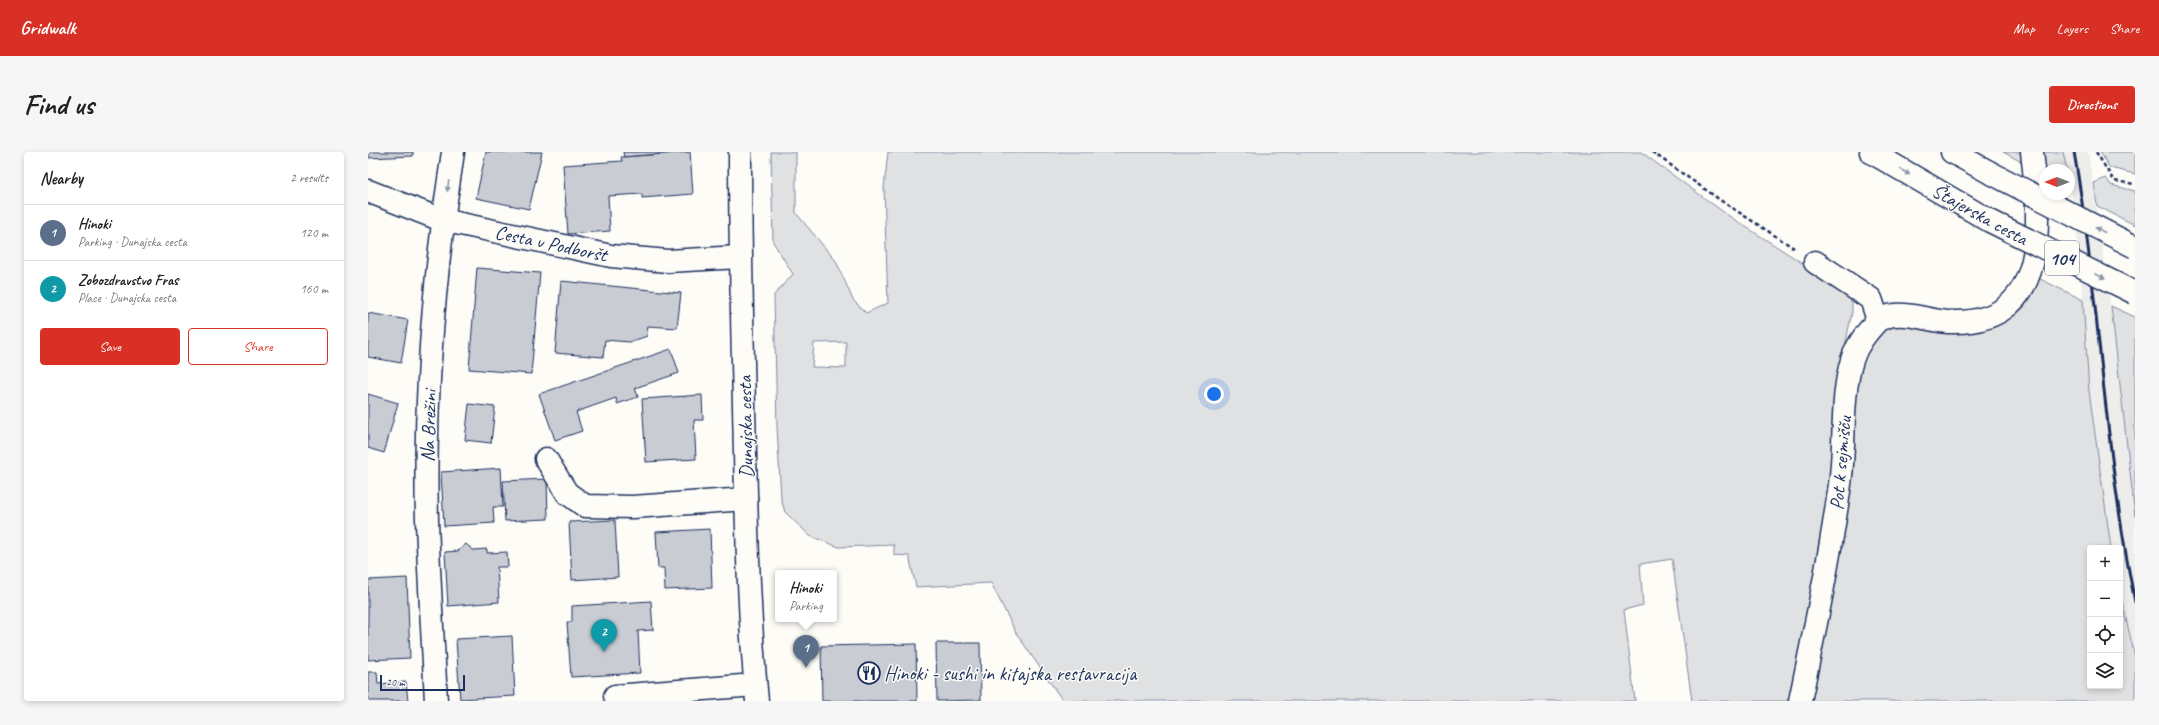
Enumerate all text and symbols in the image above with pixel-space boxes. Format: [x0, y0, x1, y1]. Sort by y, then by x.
text: Gridwalk [20, 16, 76, 40]
text: Map [2013, 20, 2035, 37]
text: Layers [2057, 20, 2088, 37]
text: Share [2110, 20, 2139, 37]
button: Directions [2049, 86, 2135, 123]
text: Find us [24, 87, 94, 122]
north arrow [2039, 164, 2075, 200]
text: Nearby [40, 168, 83, 189]
one-way arrow [1899, 169, 1911, 176]
text: 2 results [290, 170, 328, 186]
street label: Štajerska cesta [1928, 178, 2034, 252]
one-way arrow [444, 180, 450, 192]
text: Hinoki [78, 215, 111, 234]
street label: Cesta v Podboršt [493, 219, 611, 268]
text: 1 [50, 225, 56, 241]
text: 120 m [300, 225, 328, 241]
one-way arrow [2094, 227, 2106, 234]
text: Parking · Dunajska cesta [78, 234, 187, 250]
road number: 104 [2045, 241, 2079, 275]
text: Zobozdravstvo Fras [78, 271, 178, 290]
one-way arrow [2094, 273, 2105, 279]
text: 2 [50, 281, 56, 297]
text: 160 m [300, 281, 328, 297]
text: Place · Dunajska cesta [78, 290, 176, 306]
button: Save [40, 328, 180, 365]
button: Share [188, 328, 328, 365]
street label: Dunajska cesta [732, 374, 759, 478]
your location [1204, 384, 1224, 404]
street label: Na Brežini [415, 387, 442, 463]
street label: Pot k sejmišču [1824, 414, 1857, 511]
map controls [2087, 545, 2123, 689]
button: + [2087, 545, 2123, 581]
popup [775, 570, 837, 622]
text: Hinoki [789, 579, 822, 598]
button: − [2087, 581, 2123, 617]
text: Parking [789, 598, 823, 614]
button: locate [2087, 617, 2123, 653]
pin: 2 [591, 619, 617, 652]
pin: 1 [793, 635, 819, 668]
button: layers [2087, 653, 2123, 689]
restaurant icon: Hinoki - sushi in kitajska restavracija [856, 660, 882, 686]
place label: Hinoki - sushi in kitajska restavracija [884, 661, 1138, 686]
scale bar [380, 673, 465, 692]
text: 20 m [386, 675, 405, 689]

